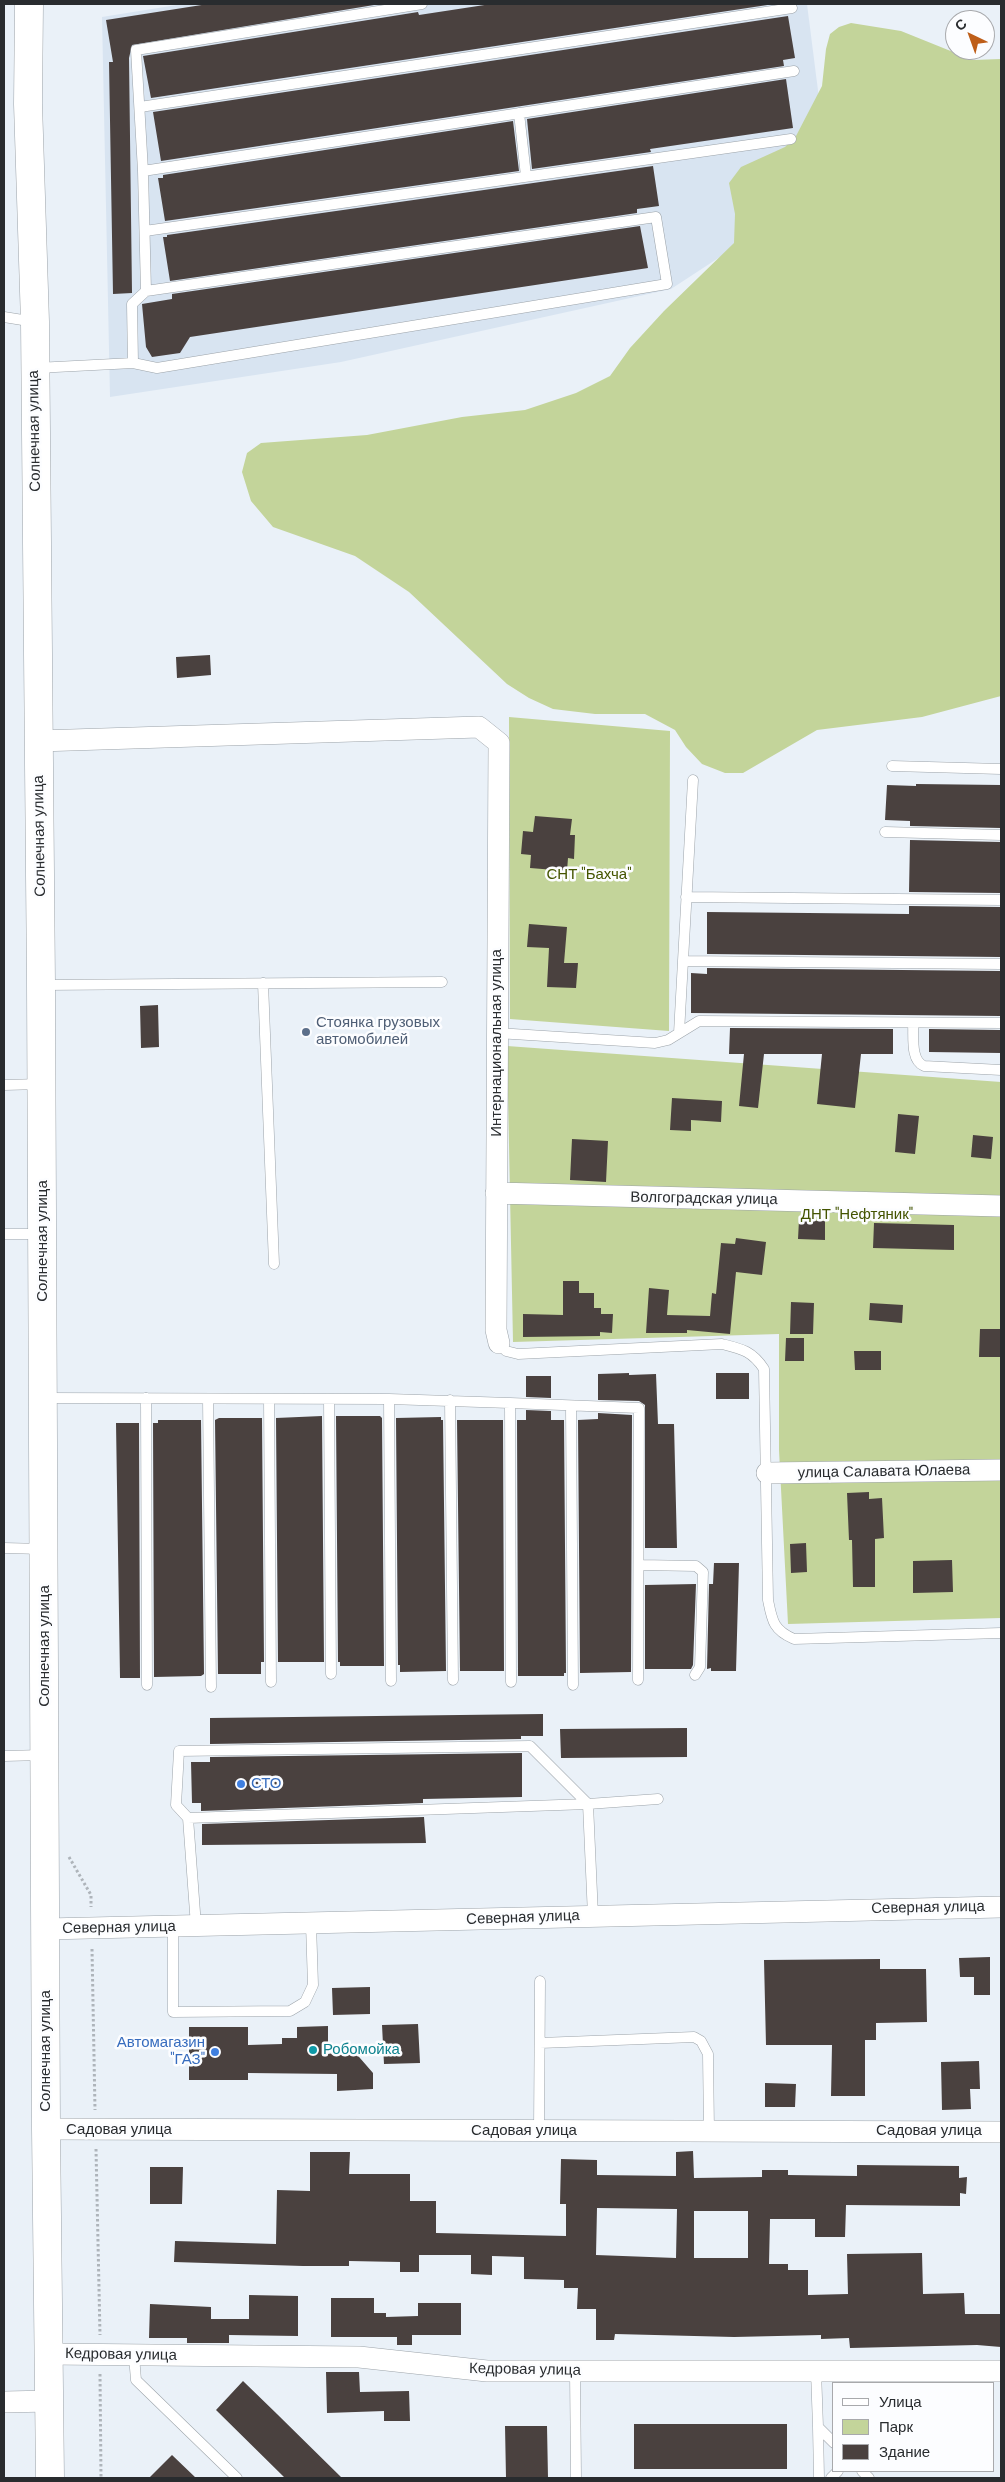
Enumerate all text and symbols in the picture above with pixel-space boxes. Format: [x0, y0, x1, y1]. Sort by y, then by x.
north arrow [945, 10, 995, 60]
text: С [951, 15, 970, 35]
street label: Солнечная улица [25, 370, 45, 492]
street label: Солнечная улица [30, 775, 50, 897]
park label: СНТ "Бахча" [546, 866, 632, 884]
street label: Интернациональная улица [488, 949, 506, 1137]
place label: Стоянка грузовых автомобилей [316, 1014, 440, 1049]
marker: Стоянка грузовых автомобилей [300, 1026, 312, 1038]
street label: Солнечная улица [34, 1180, 52, 1302]
street label: Волгоградская улица [630, 1189, 778, 1209]
park label: ДНТ "Нефтяник" [801, 1206, 913, 1224]
street label: улица Салавата Юлаева [798, 1461, 970, 1483]
street label: Солнечная улица [36, 1585, 54, 1707]
place label: СТО [251, 1775, 281, 1793]
marker: СТО [235, 1778, 247, 1790]
street label: Северная улица [871, 1898, 985, 1918]
street label: Северная улица [466, 1907, 580, 1929]
street label: Северная улица [62, 1918, 176, 1938]
street label: Солнечная улица [37, 1990, 55, 2112]
place label: Автомагазин "ГАЗ" [117, 2034, 205, 2069]
place label: Робомойка [323, 2041, 400, 2059]
marker: Робомойка [307, 2044, 319, 2056]
marker: Автомагазин "ГАЗ" [209, 2046, 221, 2058]
street label: Садовая улица [66, 2121, 172, 2139]
street label: Садовая улица [471, 2122, 577, 2140]
street label: Садовая улица [876, 2122, 982, 2140]
street label: Кедровая улица [65, 2345, 177, 2365]
street label: Кедровая улица [469, 2360, 581, 2380]
legend [832, 2382, 995, 2472]
text: Улица [879, 2392, 922, 2412]
text: Парк [879, 2417, 913, 2437]
text: Здание [879, 2442, 930, 2462]

